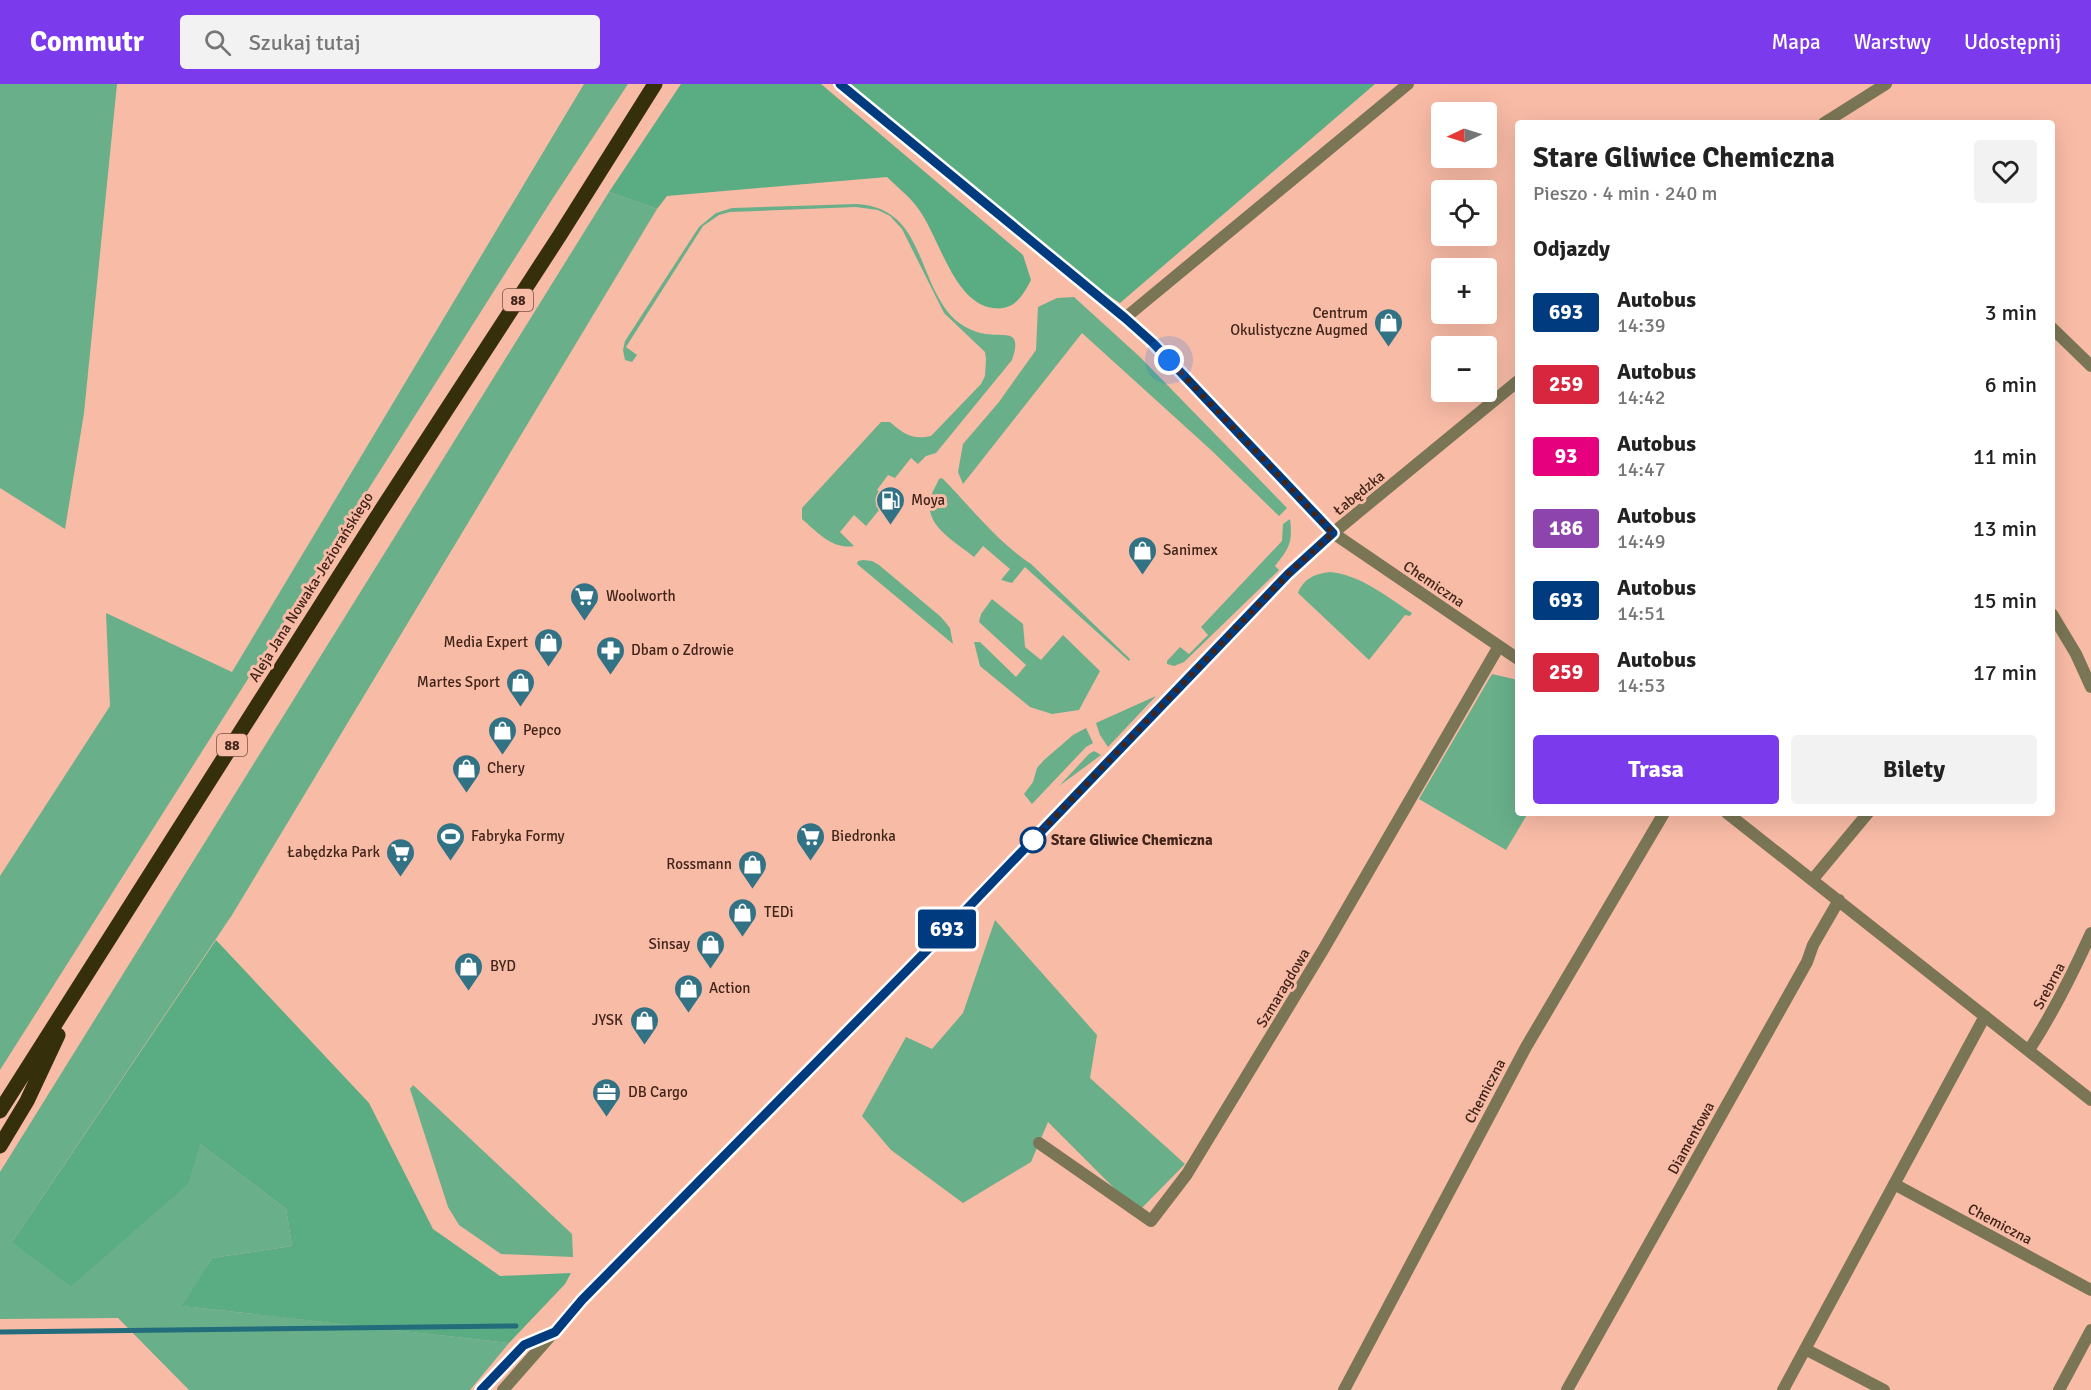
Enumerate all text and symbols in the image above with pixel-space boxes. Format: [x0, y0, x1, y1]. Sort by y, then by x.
search box [180, 15, 600, 69]
text: Commutr [30, 25, 144, 59]
icon: search [201, 26, 234, 59]
text: Szukaj tutaj [249, 29, 361, 56]
text: Mapa [1771, 29, 1821, 55]
text: Warstwy [1854, 29, 1931, 55]
text: Udostępnij [1964, 29, 2061, 55]
north arrow [1431, 102, 1497, 168]
map controls [1431, 102, 1497, 402]
button: heart [1974, 140, 2037, 203]
text: Stare Gliwice Chemiczna [1533, 141, 1835, 175]
button: locate [1431, 180, 1497, 246]
text: Pieszo · 4 min · 240 m [1533, 181, 1718, 206]
text: Odjazdy [1533, 235, 1610, 262]
button: + [1431, 258, 1497, 324]
text: Autobus [1617, 286, 1696, 313]
road number: 88 [503, 289, 533, 311]
text: 693 [1549, 299, 1583, 325]
text: 3 min [1985, 299, 2037, 326]
place label: Centrum Okulistyczne Augmed [1230, 304, 1368, 339]
shop icon: Centrum Okulistyczne Augmed [1373, 306, 1405, 348]
text: 14:39 [1617, 313, 1666, 338]
button: − [1431, 336, 1497, 402]
your location [1154, 345, 1184, 375]
text: Autobus [1617, 358, 1696, 385]
text: 259 [1549, 371, 1583, 397]
text: 6 min [1985, 371, 2037, 398]
text: 14:42 [1617, 385, 1666, 410]
text: Autobus [1617, 430, 1696, 457]
text: 93 [1555, 443, 1577, 469]
text: 11 min [1973, 443, 2037, 470]
text: 14:47 [1617, 457, 1666, 482]
street label: Łabędzka [1330, 467, 1388, 519]
fuel station icon: Moya [874, 484, 906, 526]
street label: Aleja Jana Nowaka-Jeziorańskiego [245, 489, 377, 685]
place label: Moya [911, 491, 945, 509]
text: Autobus [1617, 502, 1696, 529]
text: 186 [1549, 515, 1583, 541]
text: 13 min [1973, 515, 2037, 542]
text: 14:49 [1617, 529, 1666, 554]
shop icon: Sanimex [1126, 534, 1158, 576]
place label: Sanimex [1163, 541, 1218, 559]
street label: Chemiczna [1400, 557, 1468, 611]
text: Autobus [1617, 574, 1696, 601]
supermarket icon: Woolworth [569, 580, 601, 622]
place label: Woolworth [606, 587, 676, 605]
text: 693 [1549, 587, 1583, 613]
text: 15 min [1973, 587, 2037, 614]
text: 14:51 [1617, 601, 1666, 626]
shop icon: Media Expert [533, 626, 565, 668]
place label: Media Expert [444, 633, 528, 651]
pharmacy icon: Dbam o Zdrowie [594, 634, 626, 676]
place label: Dbam o Zdrowie [631, 641, 734, 659]
text: Autobus [1617, 646, 1696, 673]
text: 259 [1549, 659, 1583, 685]
text: 17 min [1973, 659, 2037, 686]
shop icon: Martes Sport [505, 666, 537, 708]
place label: Martes Sport [417, 673, 500, 691]
text: 14:53 [1617, 673, 1666, 698]
shop icon: Pepco [486, 714, 518, 756]
place label: Pepco [523, 721, 562, 739]
road number: 88 [217, 734, 247, 756]
button: Trasa [1533, 735, 1779, 804]
button: Bilety [1791, 735, 2037, 804]
shop icon: Chery [450, 752, 482, 794]
place label: Chery [487, 759, 525, 777]
sports icon: Fabryka Formy [434, 820, 466, 862]
supermarket icon: Biedronka [794, 820, 826, 862]
place label: Fabryka Formy [471, 827, 565, 845]
place label: Biedronka [831, 827, 896, 845]
marker: Stare Gliwice Chemiczna [1020, 827, 1046, 853]
place label: Stare Gliwice Chemiczna [1051, 831, 1213, 849]
supermarket icon: Łabędzka Park [385, 836, 417, 878]
place label: Łabędzka Park [287, 843, 380, 861]
shop icon: Rossmann [737, 848, 769, 890]
place label: Rossmann [666, 855, 732, 873]
shop icon: TEDi [727, 896, 759, 938]
place label: TEDi [764, 903, 794, 921]
line badge: 693 [912, 910, 982, 948]
text: 693 [930, 916, 964, 942]
shop icon: Sinsay [695, 928, 727, 970]
place label: Sinsay [648, 935, 690, 953]
street label: Szmaragdowa [1252, 945, 1314, 1031]
shop icon: BYD [453, 950, 485, 992]
place label: BYD [490, 957, 516, 975]
street label: Srebrna [2029, 960, 2069, 1012]
shop icon: Action [672, 972, 704, 1014]
place label: Action [709, 979, 751, 997]
shop icon: JYSK [628, 1004, 660, 1046]
place label: JYSK [592, 1011, 623, 1029]
street label: Chemiczna [1461, 1056, 1509, 1126]
office icon: DB Cargo [591, 1076, 623, 1118]
place label: DB Cargo [628, 1083, 688, 1101]
street label: Diamentowa [1664, 1099, 1718, 1177]
street label: Chemiczna [1965, 1200, 2035, 1248]

